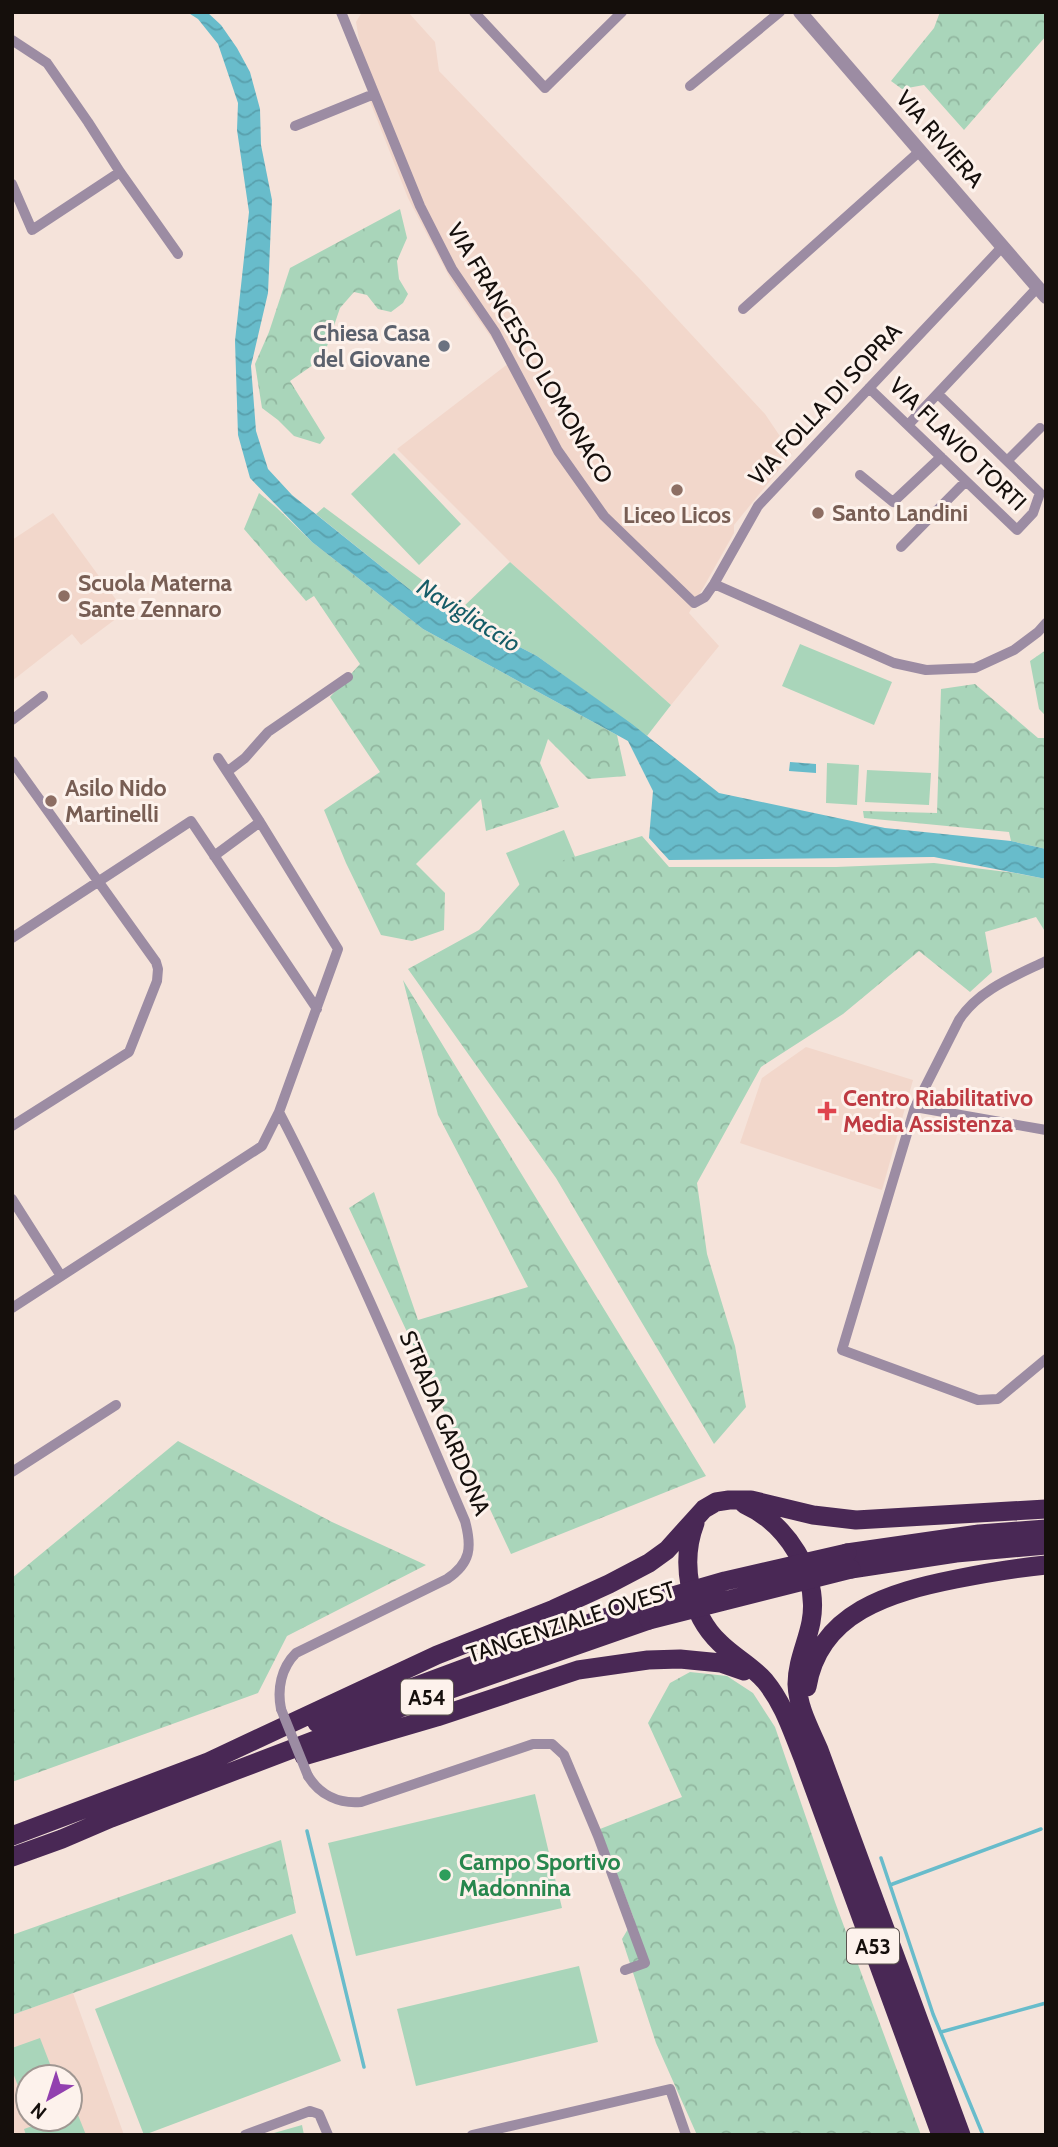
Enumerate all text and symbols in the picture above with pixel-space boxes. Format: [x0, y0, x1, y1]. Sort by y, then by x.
street label: VIA RIVIERA [890, 85, 990, 193]
street label: VIA FRANCESCO LOMONACO [441, 218, 619, 488]
street label: VIA FOLLA DI SOPRA [743, 317, 907, 491]
place label: Chiesa Casa del Giovane [313, 319, 431, 373]
marker: Chiesa Casa del Giovane [436, 338, 452, 354]
street label: VIA FLAVIO TORTI [884, 372, 1032, 516]
marker: Liceo Licos [669, 482, 685, 498]
place label: Santo Landini [832, 499, 968, 527]
place label: Liceo Licos [623, 501, 731, 529]
marker: Santo Landini [810, 505, 826, 521]
place label: Scuola Materna Sante Zennaro [78, 569, 233, 623]
water label: Navigliaccio [412, 572, 526, 658]
marker: Scuola Materna Sante Zennaro [56, 588, 72, 604]
place label: Asilo Nido Martinelli [65, 774, 167, 828]
marker: Asilo Nido Martinelli [43, 793, 59, 809]
place label: Centro Riabilitativo Media Assistenza [843, 1084, 1033, 1138]
marker: Centro Riabilitativo Media Assistenza [817, 1101, 837, 1121]
street label: STRADA GARDONA [393, 1326, 497, 1520]
street label: TANGENZIALE OVEST [463, 1575, 679, 1669]
road number: A54 [401, 1680, 453, 1714]
place label: Campo Sportivo Madonnina [459, 1848, 621, 1902]
marker: Campo Sportivo Madonnina [437, 1867, 453, 1883]
road number: A53 [847, 1928, 899, 1964]
north arrow [14, 2063, 84, 2133]
text: N [26, 2098, 51, 2124]

